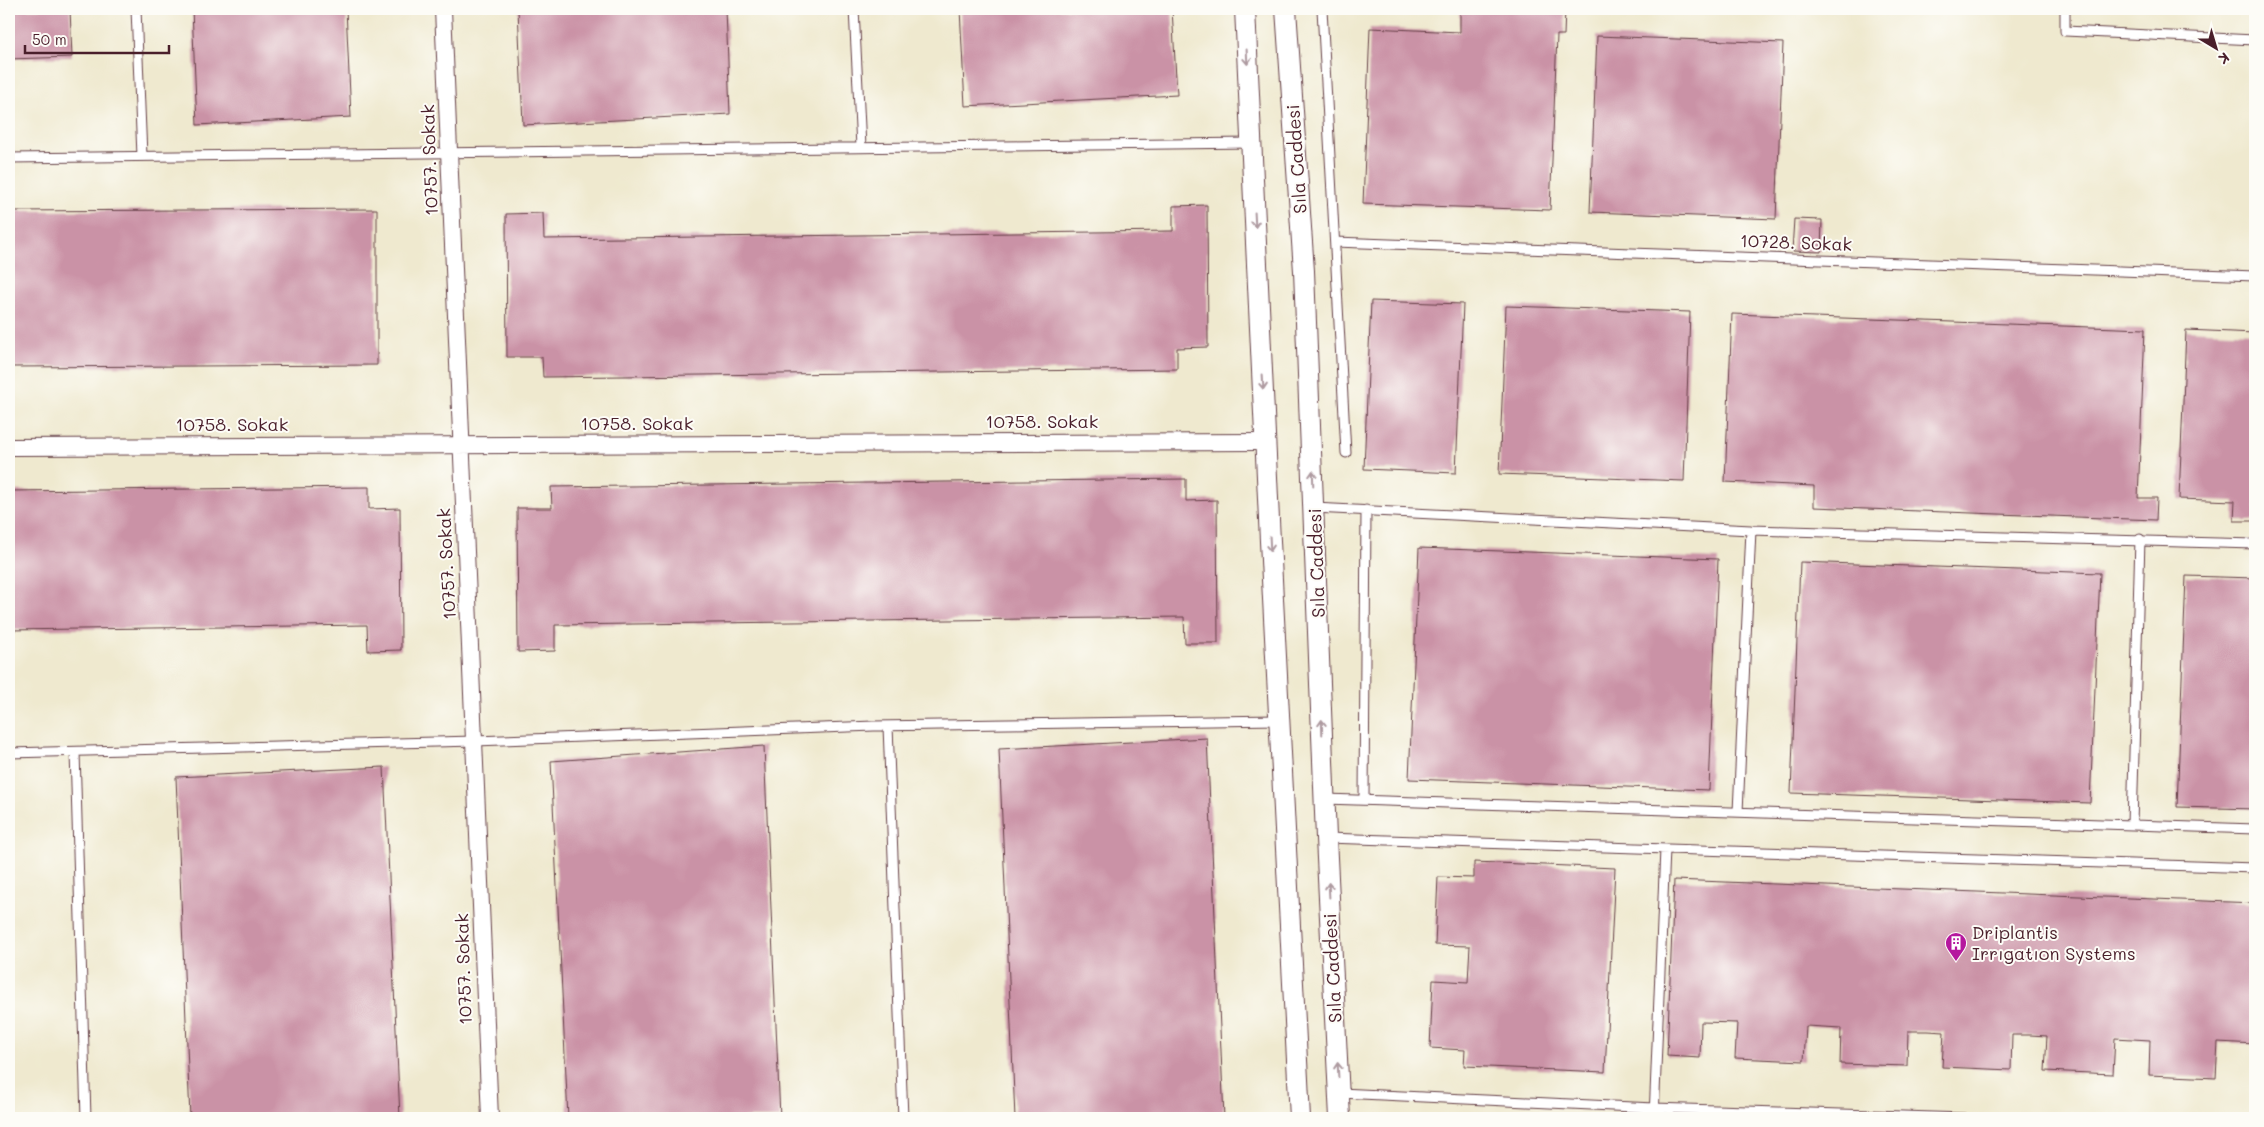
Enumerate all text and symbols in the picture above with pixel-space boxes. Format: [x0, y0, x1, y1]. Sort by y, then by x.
scale bar [25, 22, 169, 54]
north arrow [2192, 22, 2242, 72]
text: 50 m [32, 29, 67, 49]
text: K [2215, 48, 2234, 69]
one-way arrow [1243, 49, 1252, 65]
street label: 10757. Sokak [415, 104, 443, 216]
street label: Sıla Caddesi [1280, 104, 1312, 215]
one-way arrow [1250, 212, 1260, 228]
street label: 10728. Sokak [1739, 228, 1853, 256]
one-way arrow [1258, 374, 1267, 390]
street label: 10758. Sokak [986, 409, 1098, 433]
street label: 10758. Sokak [581, 411, 693, 435]
street label: 10758. Sokak [176, 412, 288, 436]
one-way arrow [1308, 470, 1318, 486]
street label: 10757. Sokak [431, 508, 461, 621]
street label: Sıla Caddesi [1302, 508, 1330, 618]
one-way arrow [1266, 536, 1275, 552]
one-way arrow [1318, 720, 1327, 736]
one-way arrow [1324, 882, 1333, 898]
street label: 10757. Sokak [449, 913, 477, 1025]
street label: Sıla Caddesi [1317, 913, 1347, 1023]
place label: Driplantis Irrıgatıon Systems [1972, 920, 2136, 965]
building icon: Driplantis Irrıgatıon Systems [1944, 931, 1968, 962]
one-way arrow [1334, 1062, 1343, 1078]

